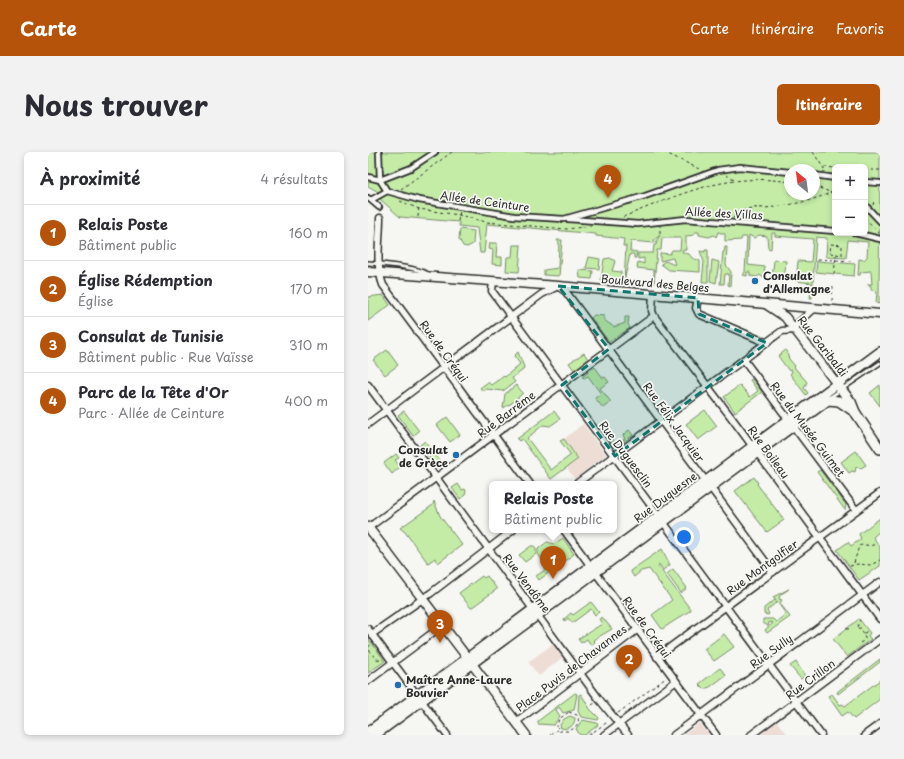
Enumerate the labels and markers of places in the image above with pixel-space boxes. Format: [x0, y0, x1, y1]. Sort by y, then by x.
pin: 4 [595, 165, 621, 198]
place label: Consulat d'Allemagne [763, 267, 831, 297]
marker: Consulat d'Allemagne [750, 276, 760, 286]
place label: Consulat de Grèce [398, 441, 448, 471]
marker: Consulat de Grèce [451, 450, 461, 460]
pin: 1 [540, 546, 566, 579]
pin: 3 [427, 610, 453, 643]
pin: 2 [616, 645, 642, 678]
place label: Maître Anne-Laure Bouvier [406, 671, 512, 701]
marker: Maître Anne-Laure Bouvier [393, 680, 403, 690]

